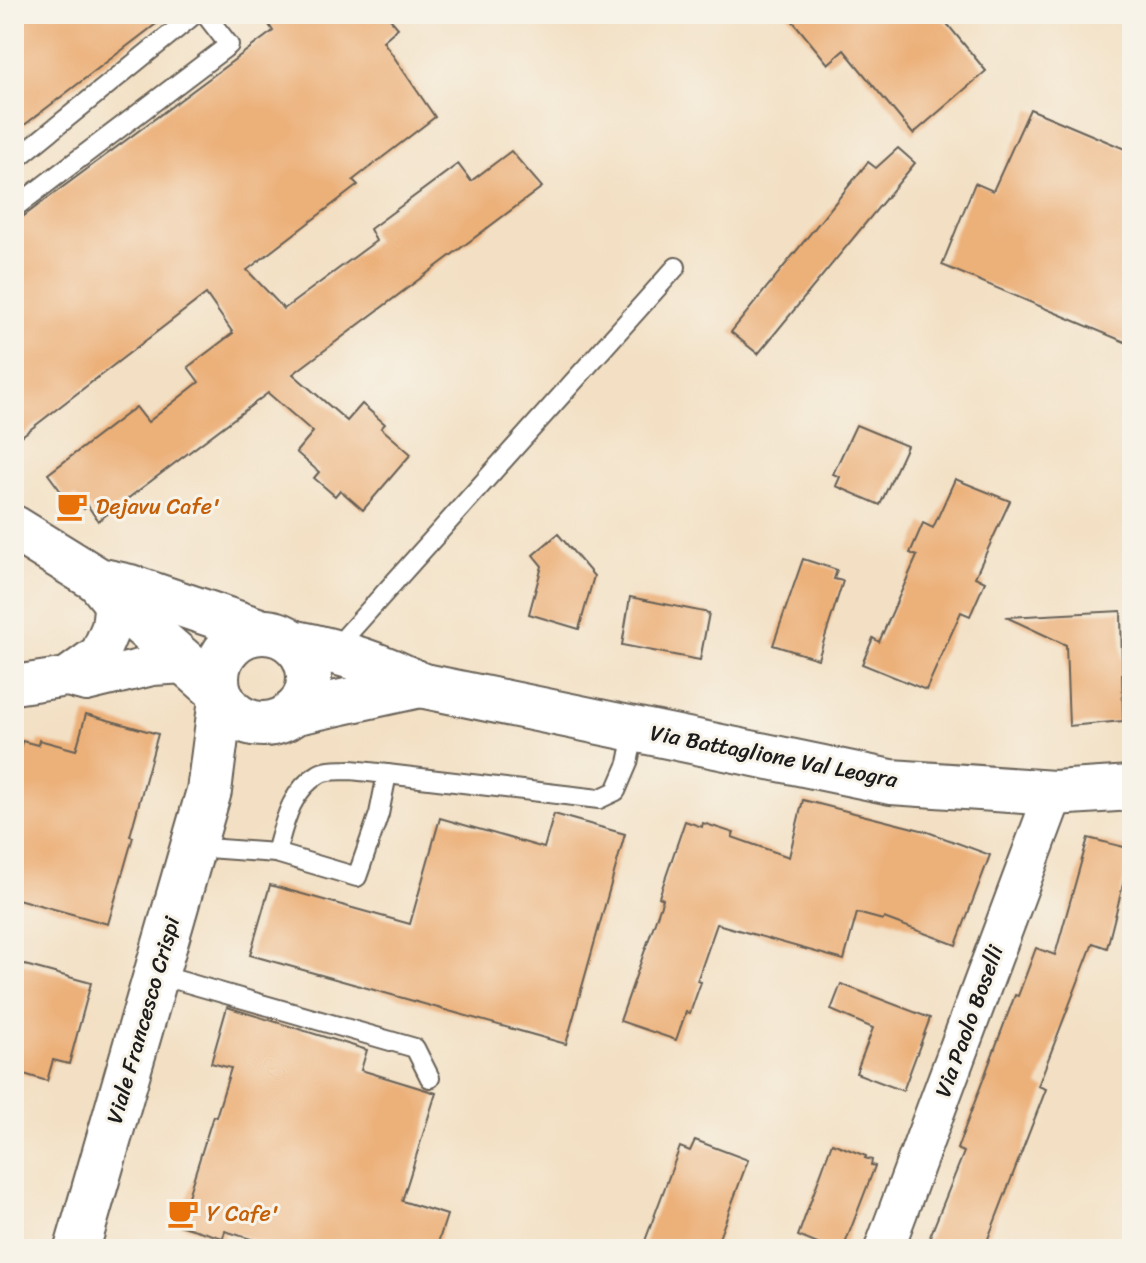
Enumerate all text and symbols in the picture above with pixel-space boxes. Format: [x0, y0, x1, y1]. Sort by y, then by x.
place label: Dejavu Cafe' [96, 487, 220, 526]
cafe icon: Dejavu Cafe' [55, 489, 89, 523]
street label: Via Battaglione Val Leogra [647, 713, 902, 799]
street label: Viale Francesco Crispi [95, 911, 191, 1128]
street label: Via Paolo Boselli [923, 939, 1015, 1102]
place label: Y Cafe' [207, 1194, 279, 1233]
cafe icon: Y Cafe' [166, 1196, 200, 1230]

